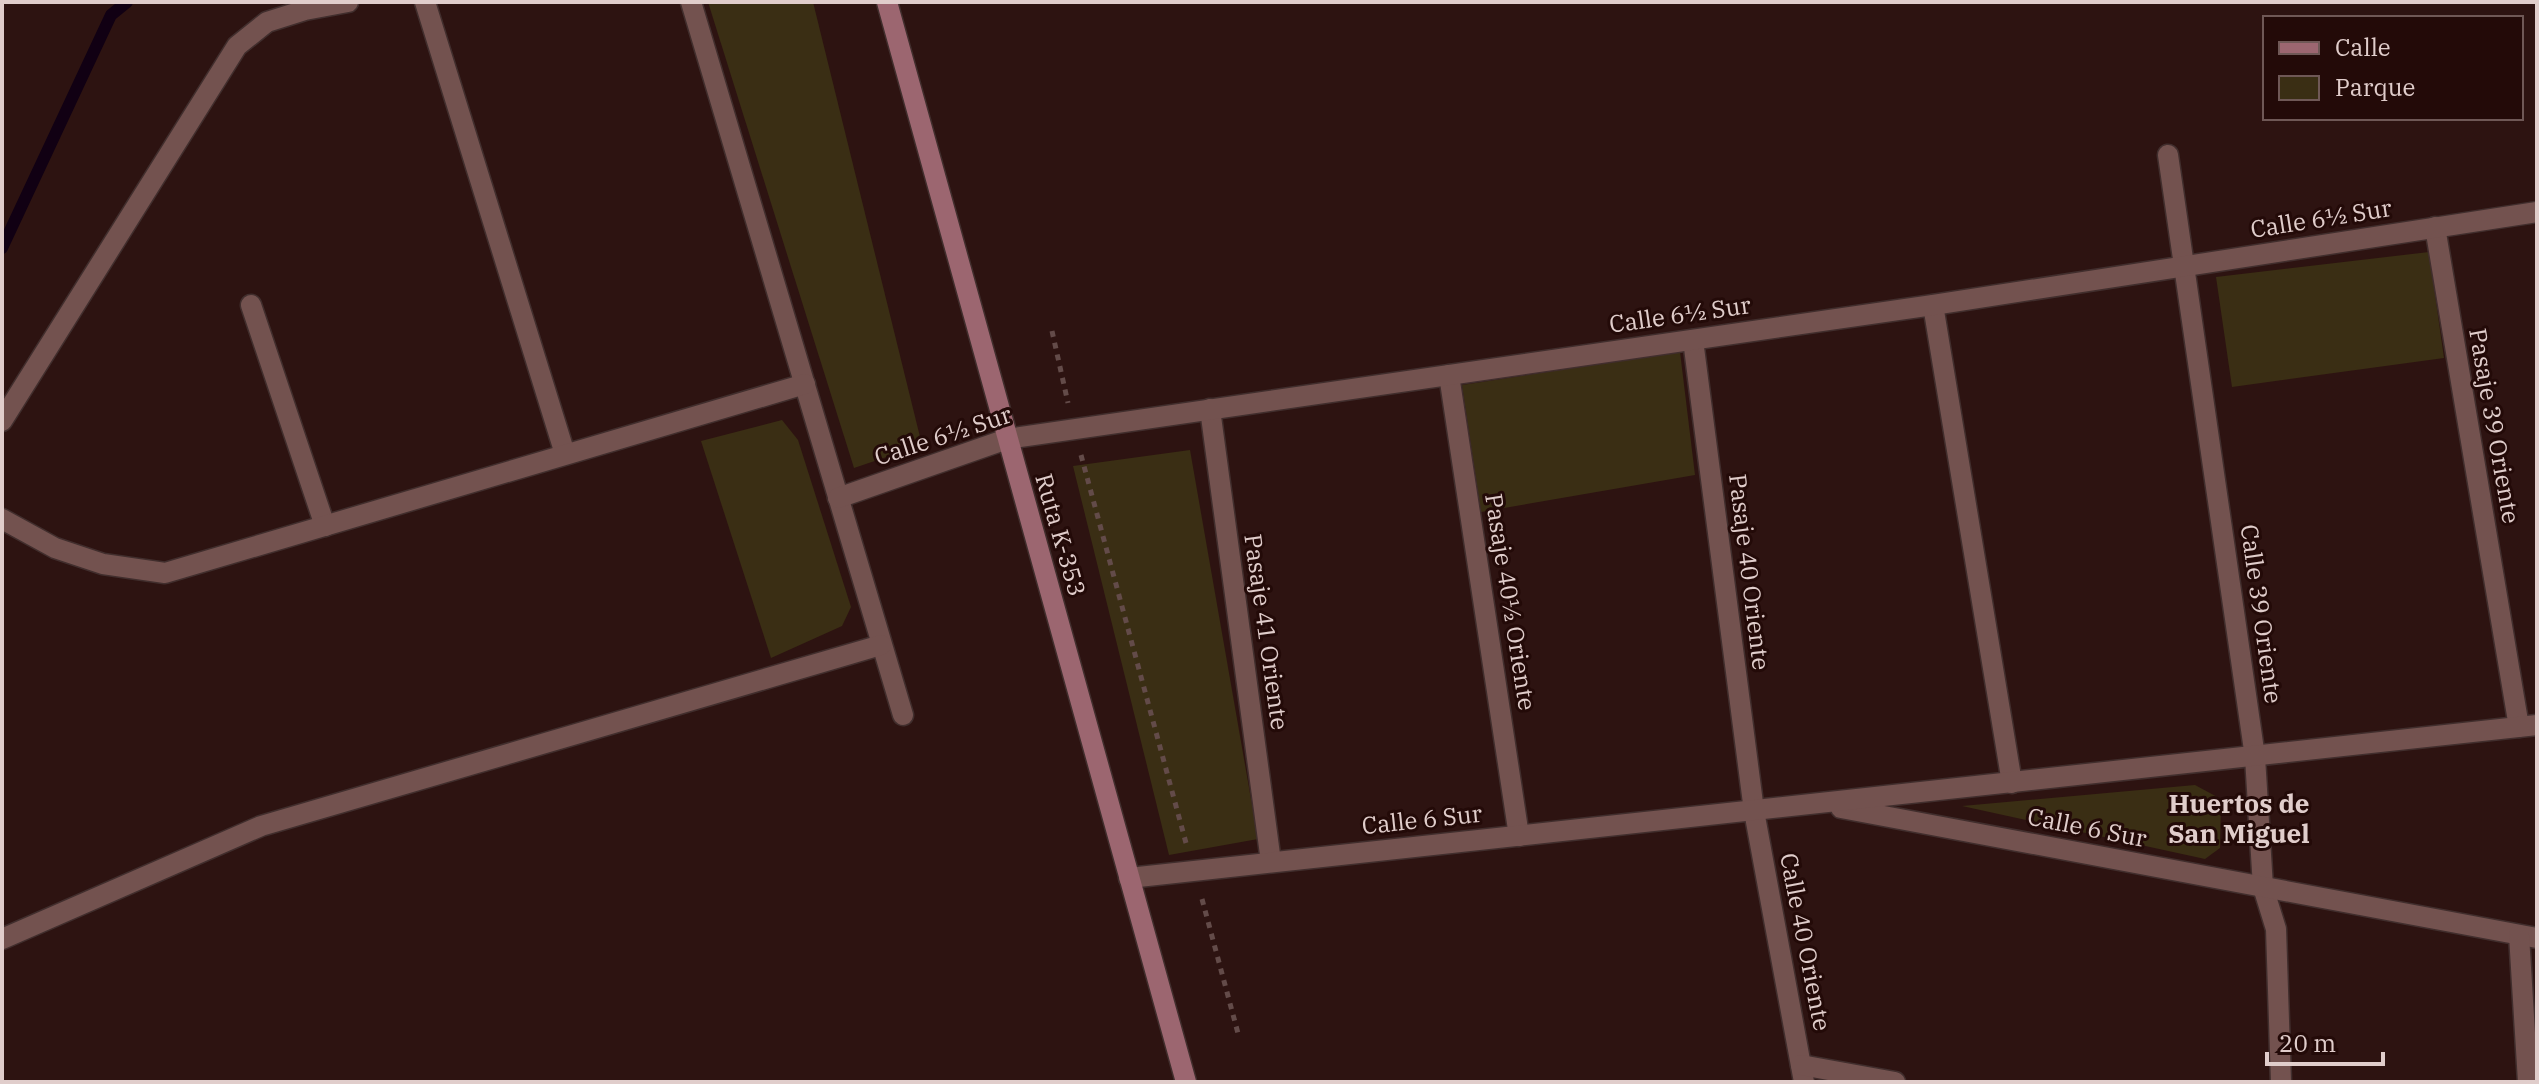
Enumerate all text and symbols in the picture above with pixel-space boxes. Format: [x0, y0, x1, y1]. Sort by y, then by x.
legend [2263, 16, 2523, 120]
text: Calle [2335, 31, 2391, 63]
text: Parque [2335, 71, 2415, 103]
street label: Calle 6½ Sur [2248, 191, 2394, 245]
street label: Calle 6½ Sur [1607, 288, 1753, 340]
street label: Pasaje 39 Oriente [2462, 326, 2528, 526]
street label: Calle 6½ Sur [870, 398, 1016, 472]
street label: Ruta K-353 [1028, 470, 1094, 600]
street label: Pasaje 40 Oriente [1722, 472, 1778, 672]
street label: Pasaje 40½ Oriente [1478, 491, 1544, 713]
street label: Calle 39 Oriente [2234, 522, 2290, 705]
street label: Pasaje 41 Oriente [1237, 532, 1297, 732]
district label: Huertos de San Miguel [2168, 786, 2310, 850]
street label: Calle 6 Sur [1360, 797, 1484, 841]
street label: Calle 6 Sur [2025, 800, 2150, 854]
street label: Calle 40 Oriente [1773, 850, 1839, 1033]
scale bar [2267, 1016, 2383, 1066]
text: 20 m [2279, 1027, 2336, 1059]

